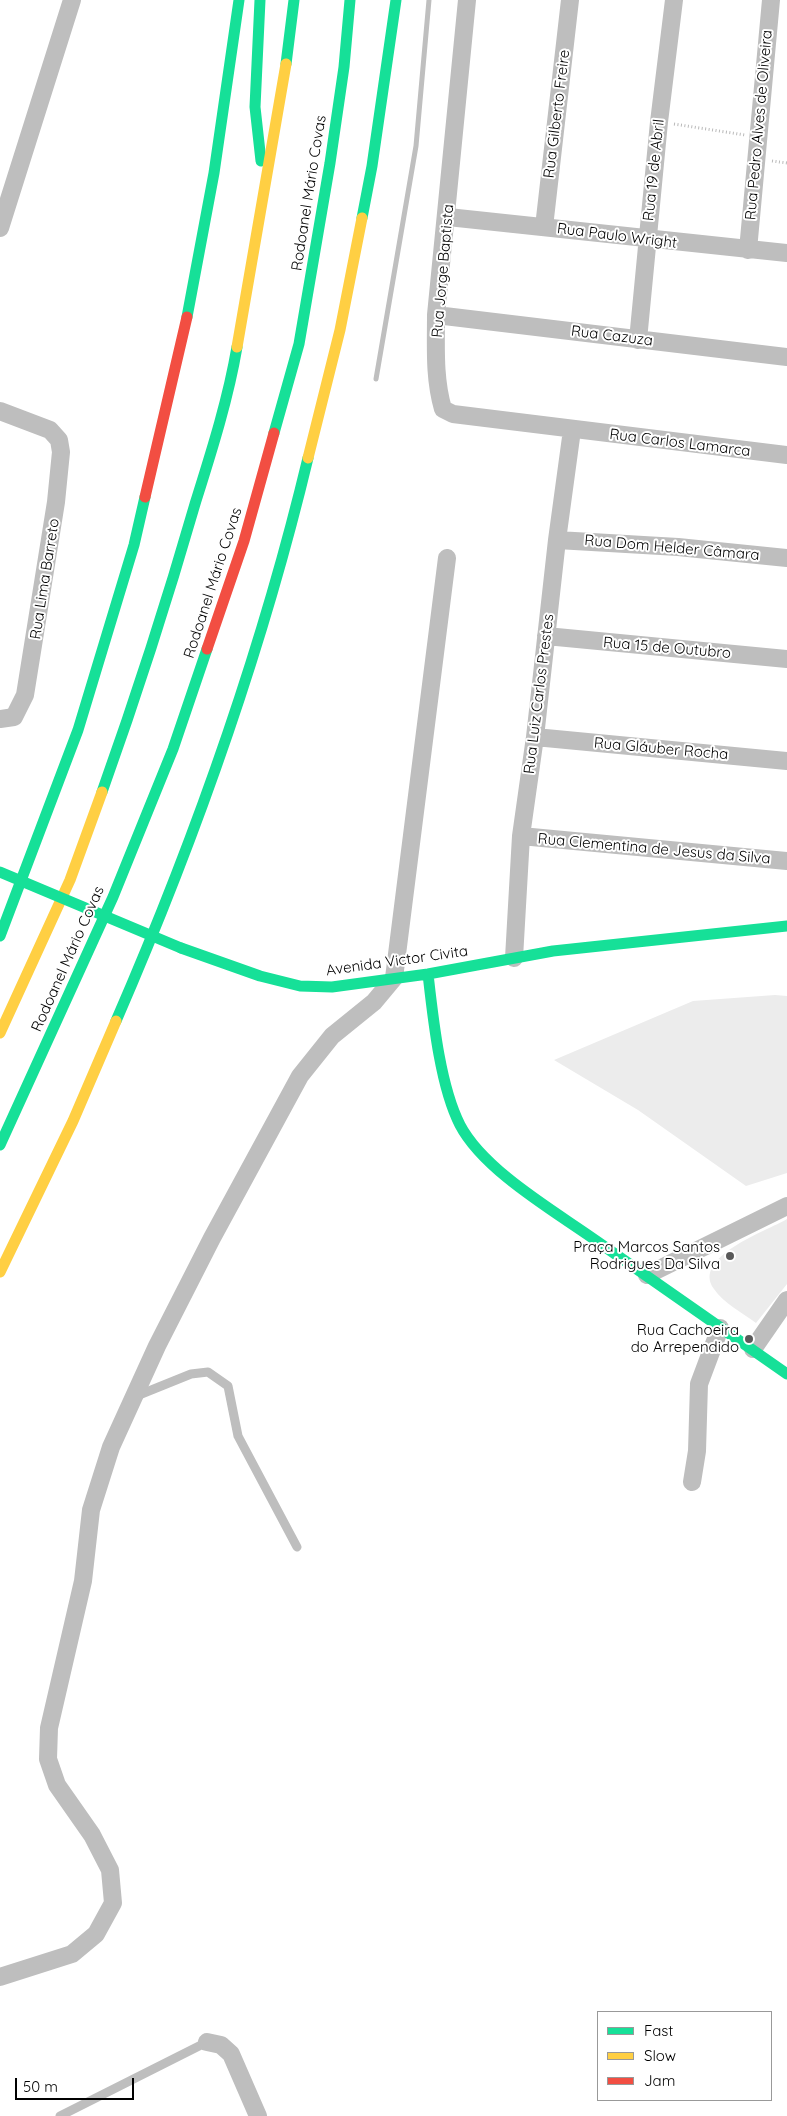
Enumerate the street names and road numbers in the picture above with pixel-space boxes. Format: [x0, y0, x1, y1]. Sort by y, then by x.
street label: Rua Pedro Alves de Oliveira [742, 29, 776, 221]
street label: Rua Gilberto Freire [540, 49, 574, 179]
street label: Rodoanel Mário Covas [288, 114, 330, 272]
street label: Rua 19 de Abril [640, 118, 668, 222]
street label: Rua Jorge Baptista [428, 204, 458, 338]
street label: Rua Paulo Wright [556, 220, 678, 252]
street label: Rua Cazuza [570, 322, 654, 350]
street label: Rua Carlos Lamarca [608, 425, 752, 461]
street label: Rodoanel Mário Covas [180, 505, 246, 661]
street label: Rua Lima Barreto [27, 517, 63, 641]
street label: Rua Dom Helder Câmara [584, 531, 760, 565]
street label: Rua Luiz Carlos Prestes [520, 613, 558, 775]
street label: Rua 15 de Outubro [602, 633, 732, 663]
street label: Rua Gláuber Rocha [593, 734, 729, 764]
street label: Rua Clementina de Jesus da Silva [537, 830, 771, 868]
street label: Rodoanel Mário Covas [28, 883, 108, 1035]
street label: Avenida Victor Civita [325, 942, 469, 980]

